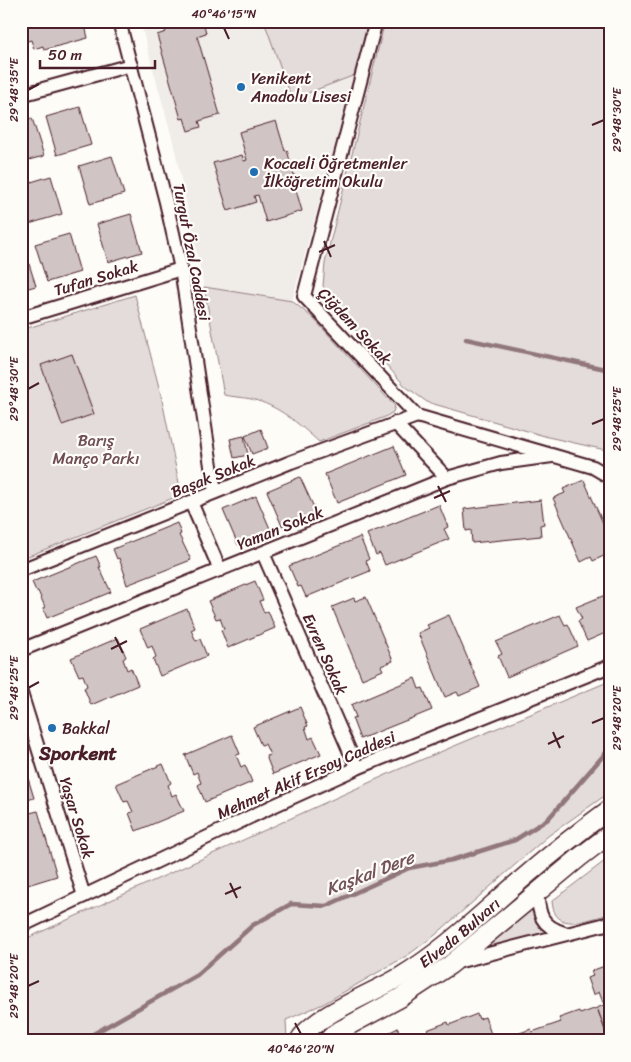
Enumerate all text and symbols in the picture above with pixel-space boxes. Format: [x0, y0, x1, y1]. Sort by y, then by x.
text: 40°46'15"N [192, 3, 257, 25]
scale bar [40, 38, 155, 70]
text: 50 m [48, 42, 83, 68]
text: 29°48'35"E [3, 57, 25, 122]
place label: Yenikent Anadolu Lisesi [250, 64, 352, 111]
marker: Yenikent Anadolu Lisesi [235, 81, 247, 93]
text: 29°48'30"E [606, 86, 628, 152]
place label: Kocaeli Öğretmenler İlköğretim Okulu [263, 149, 408, 196]
marker: Kocaeli Öğretmenler İlköğretim Okulu [248, 166, 260, 178]
street label: Turgut Özal Caddesi [164, 181, 220, 324]
street label: Tufan Sokak [50, 251, 142, 305]
street label: Çiğdem Sokak [311, 280, 400, 372]
text: 29°48'30"E [3, 355, 25, 421]
text: 29°48'25"E [606, 385, 628, 451]
park label: Barış Manço Parkı [53, 426, 139, 473]
street label: Başak Sokak [166, 446, 260, 506]
street label: Yaman Sokak [232, 497, 328, 559]
street label: Evren Sokak [294, 608, 356, 700]
text: 29°48'25"E [3, 654, 25, 720]
text: 29°48'20"E [606, 684, 628, 750]
place label: Bakkal [62, 714, 110, 743]
marker: Bakkal [46, 722, 58, 734]
street label: Mehmet Akif Ersoy Caddesi [212, 722, 401, 828]
district label: Sporkent [38, 737, 118, 770]
street label: Yaşar Sokak [51, 773, 103, 863]
water label: Kaşkal Dere [321, 841, 421, 905]
street label: Elveda Bulvarı [412, 890, 507, 975]
text: 29°48'20"E [3, 952, 25, 1018]
text: 40°46'20"N [268, 1038, 335, 1060]

